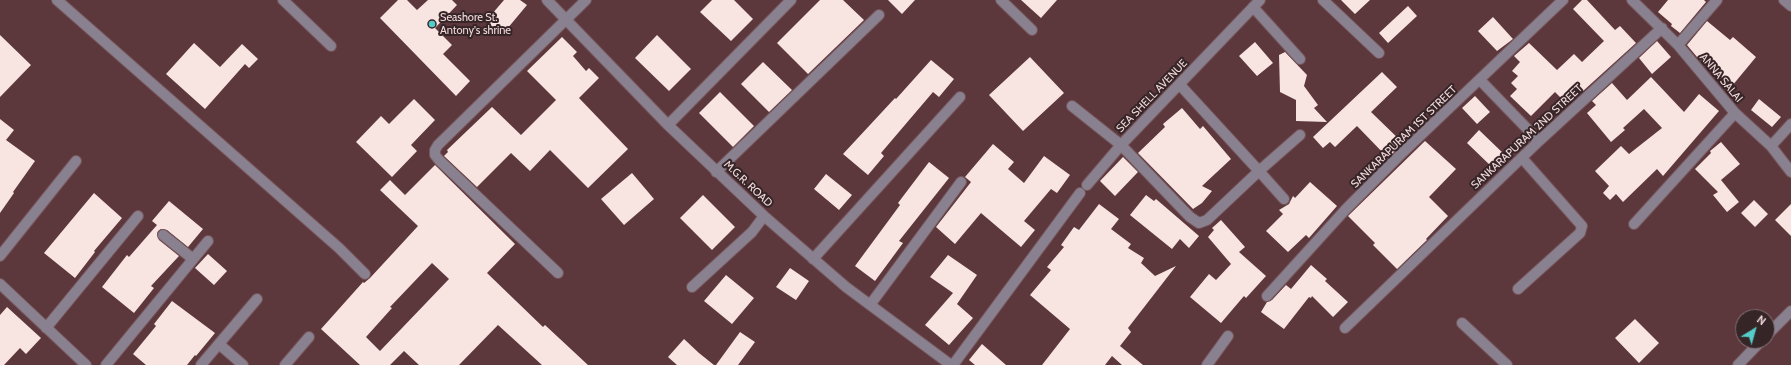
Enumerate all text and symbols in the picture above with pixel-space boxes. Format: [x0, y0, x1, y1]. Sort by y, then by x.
place label: Seashore St. Antony's shrine [440, 11, 511, 37]
marker: Seashore St. Antony's shrine [427, 19, 437, 29]
street label: ANNA SALAI [1697, 51, 1745, 105]
street label: SEA SHELL AVENUE [1114, 57, 1190, 135]
street label: SANKARAPURAM 2ND STREET [1469, 82, 1585, 192]
street label: SANKARAPURAM 1ST STREET [1348, 83, 1460, 191]
street label: M.G.R. ROAD [721, 158, 775, 210]
north arrow [1735, 309, 1775, 349]
text: N [1754, 312, 1769, 328]

